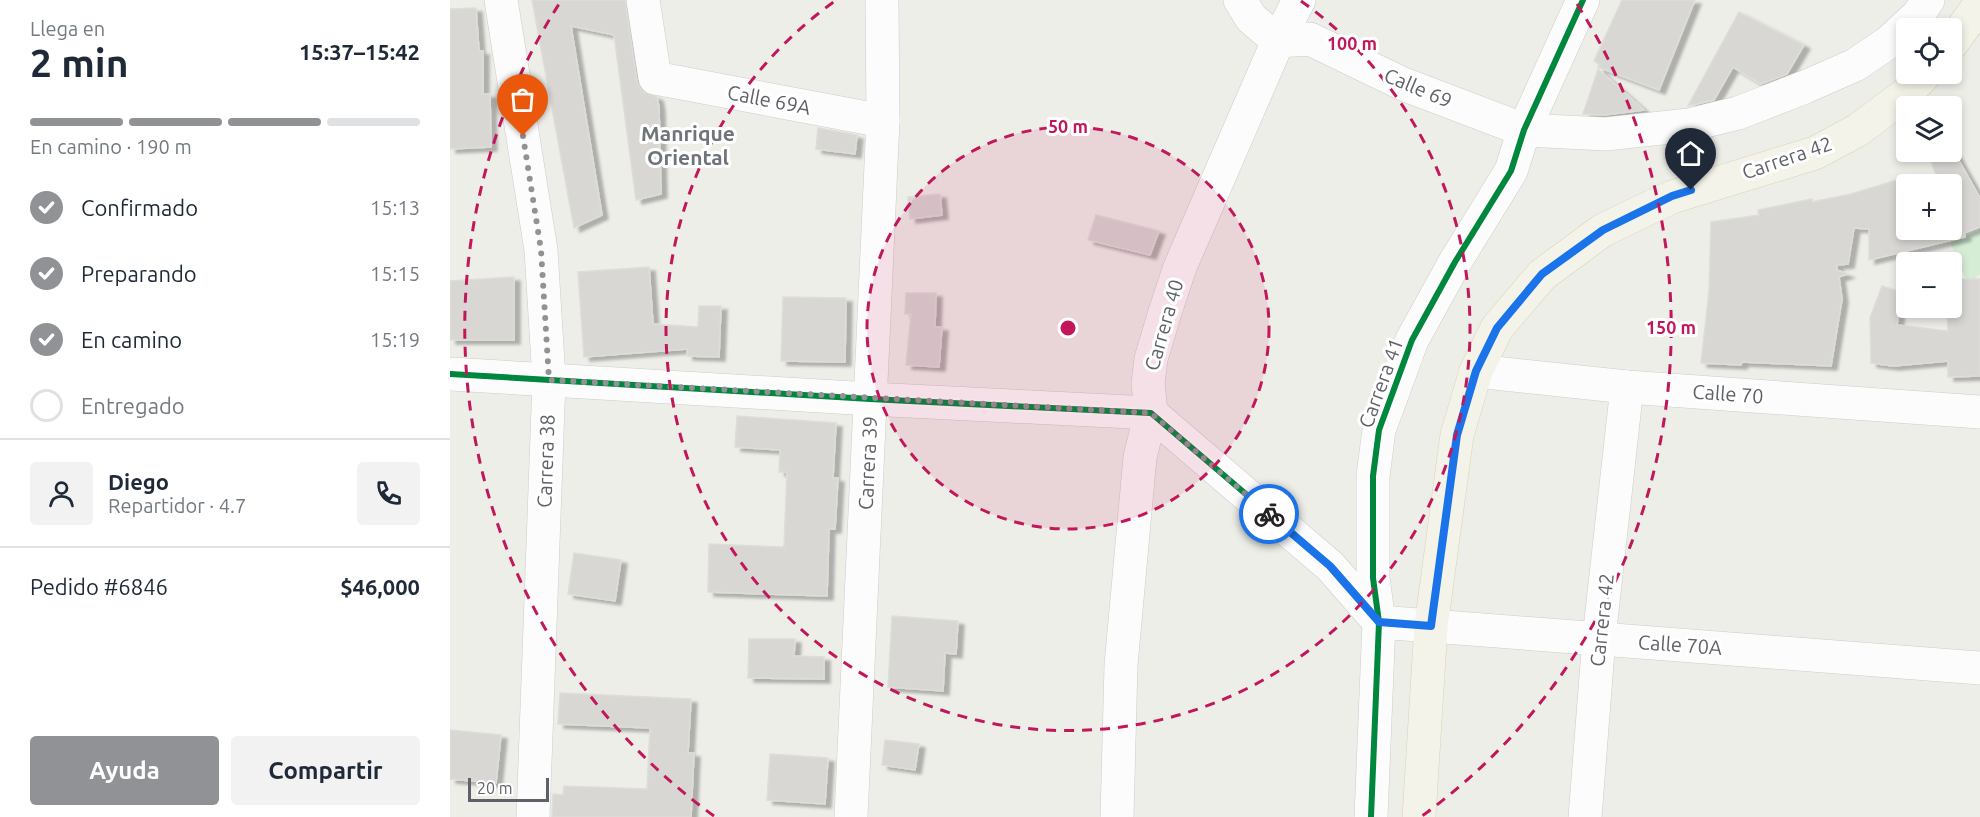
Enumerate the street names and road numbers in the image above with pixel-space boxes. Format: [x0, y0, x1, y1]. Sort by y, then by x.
street label: Calle 69 [1381, 63, 1455, 112]
street label: Calle 69A [726, 80, 813, 119]
street label: Carrera 42 [1739, 131, 1835, 184]
street label: Carrera 40 [1140, 277, 1187, 373]
street label: Carrera 41 [1354, 335, 1407, 431]
street label: Calle 70 [1692, 380, 1764, 407]
street label: Carrera 38 [532, 414, 559, 508]
street label: Carrera 39 [854, 416, 881, 510]
street label: Carrera 42 [1585, 572, 1618, 668]
street label: Calle 70A [1637, 630, 1723, 659]

